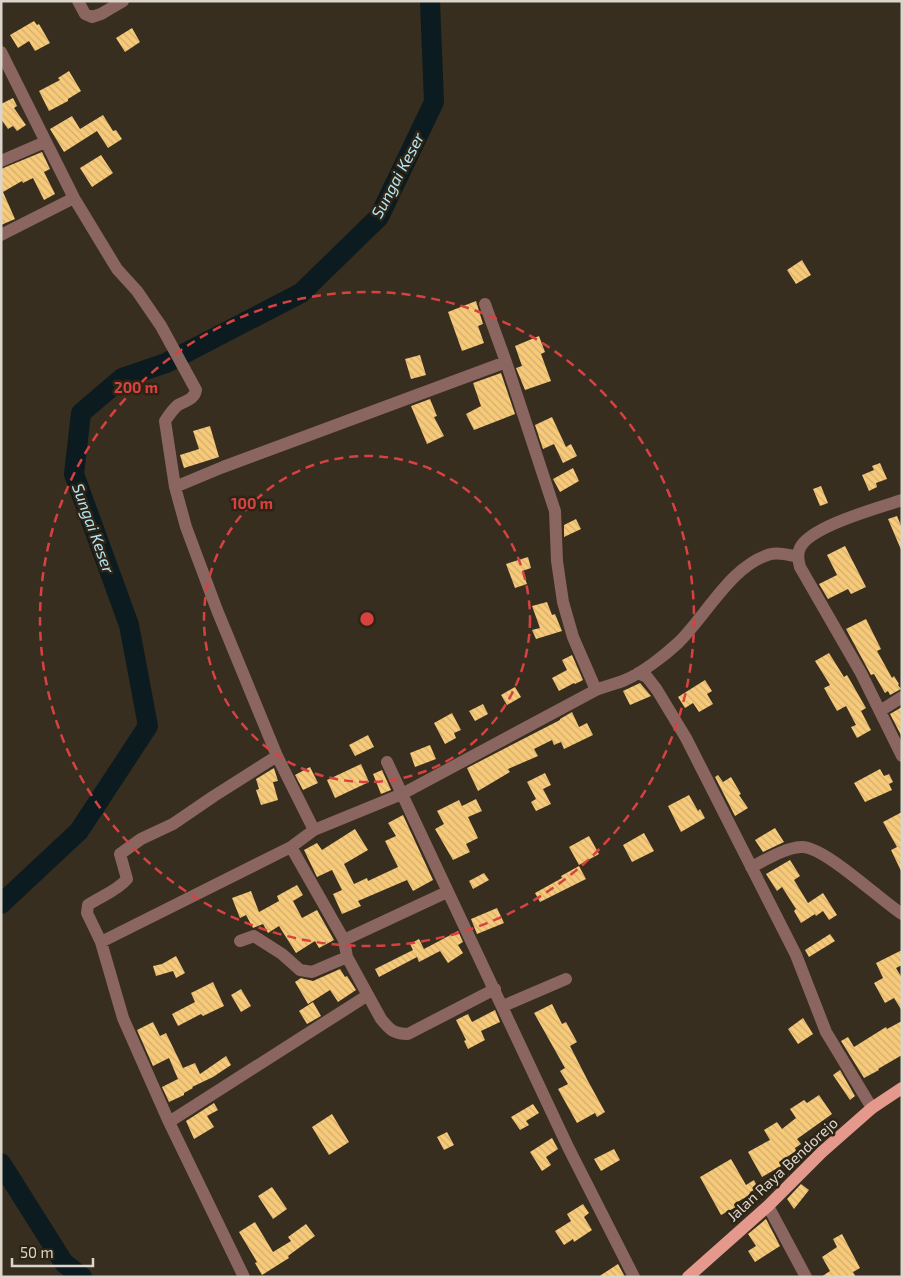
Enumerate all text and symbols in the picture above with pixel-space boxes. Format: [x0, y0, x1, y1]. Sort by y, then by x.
water label: Sungai Keser [367, 128, 428, 221]
text: 200 m [114, 378, 158, 396]
water label: Sungai Keser [69, 481, 119, 576]
text: 100 m [231, 494, 273, 512]
centre of rings [358, 610, 376, 628]
street label: Jalan Raya Bendorejo [723, 1113, 842, 1226]
scale bar [12, 1236, 94, 1268]
text: 50 m [20, 1243, 54, 1261]

